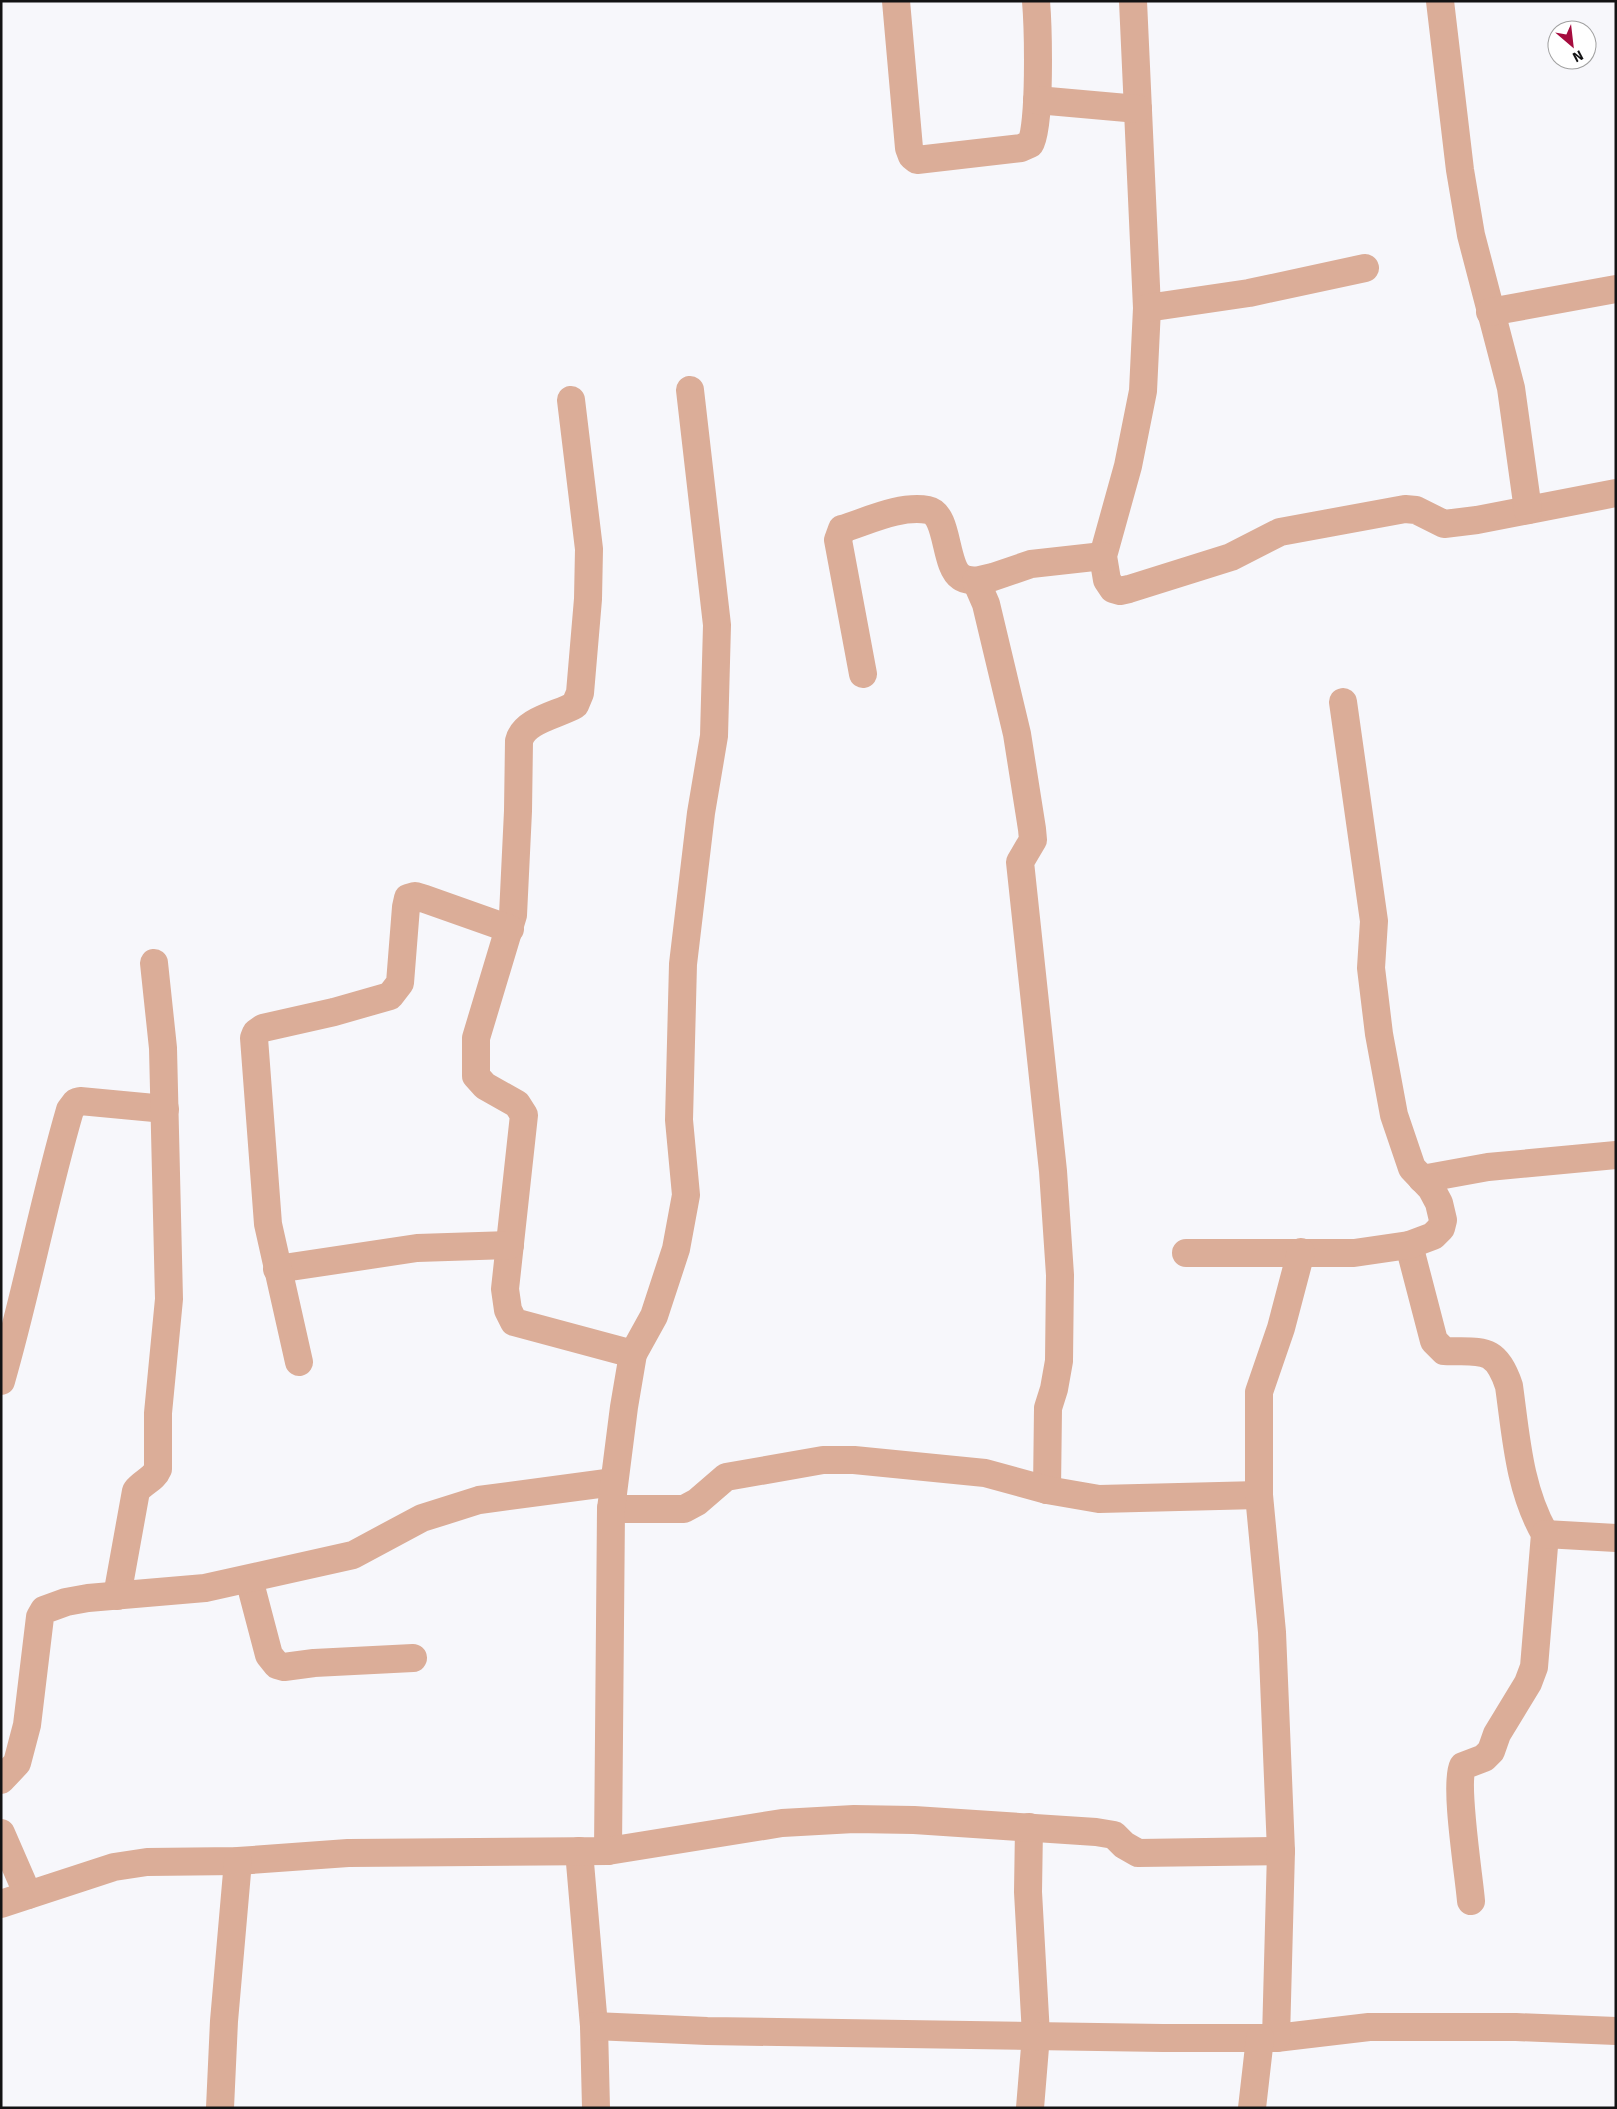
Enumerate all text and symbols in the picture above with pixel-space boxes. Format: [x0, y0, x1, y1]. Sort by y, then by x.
north arrow [1547, 20, 1597, 70]
text: N [1570, 46, 1586, 66]

